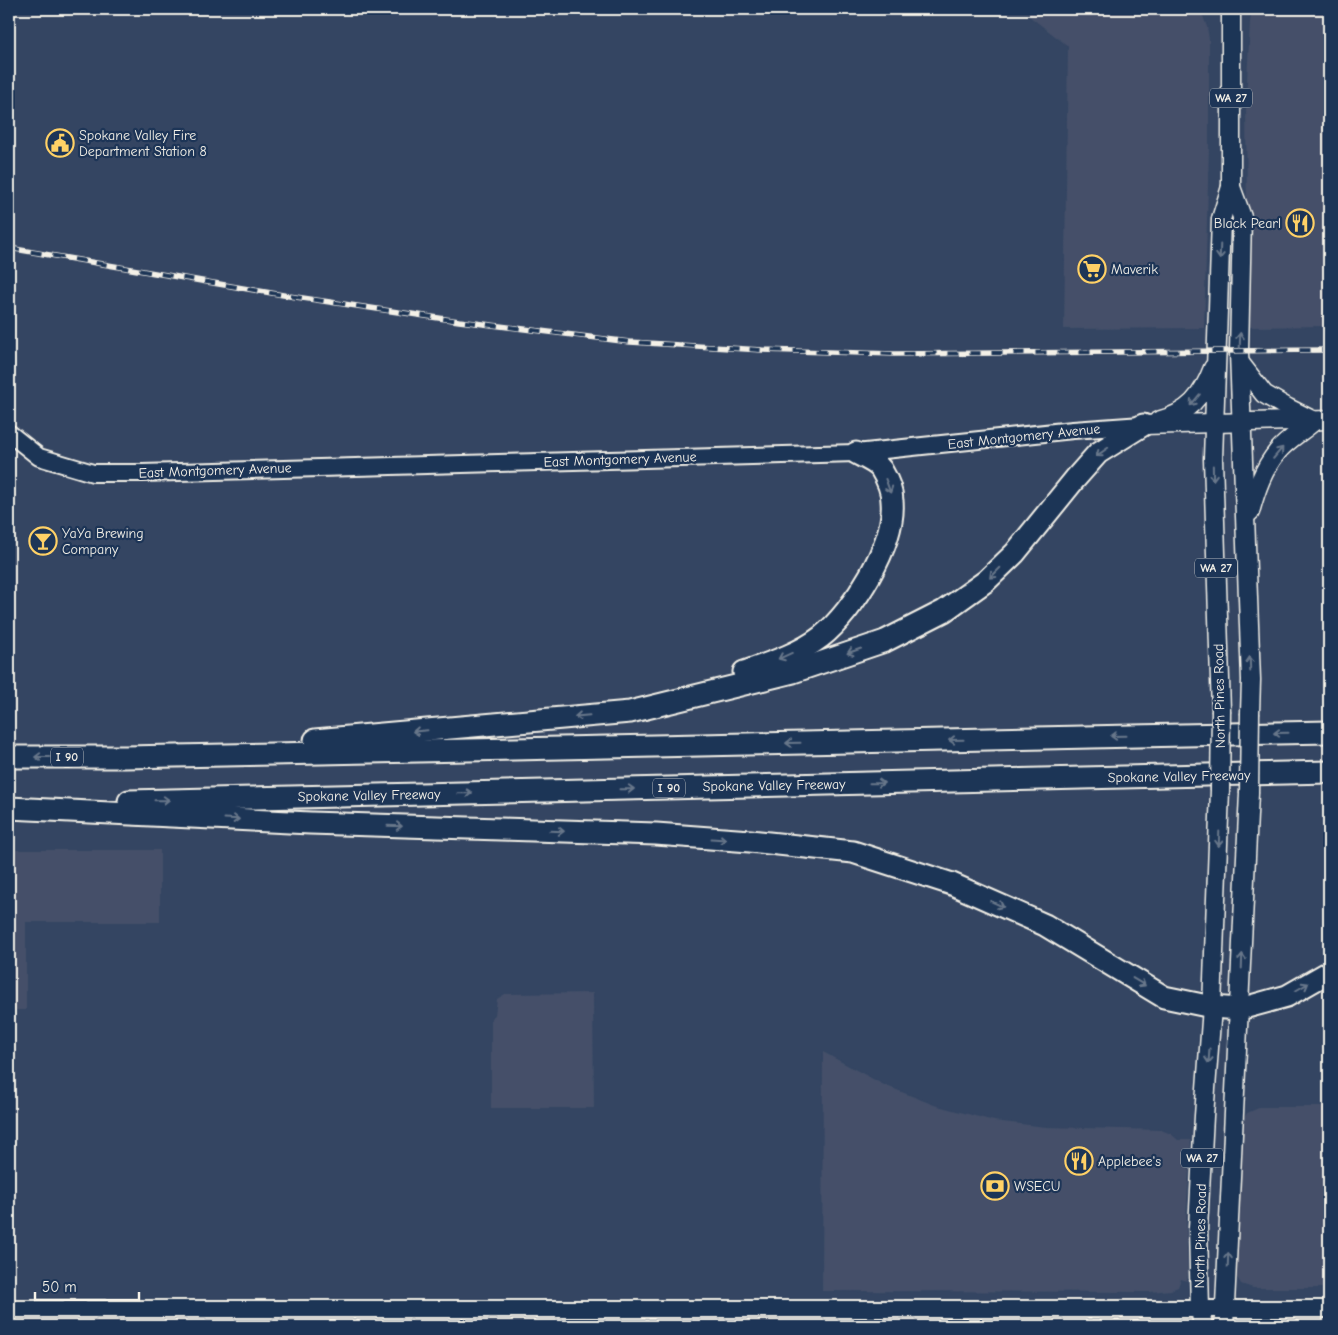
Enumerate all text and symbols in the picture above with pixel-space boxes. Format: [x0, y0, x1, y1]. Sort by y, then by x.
road number: WA 27 [1210, 89, 1252, 108]
place label: Spokane Valley Fire Department Station 8 [79, 127, 207, 160]
public building icon: Spokane Valley Fire Department Station 8 [45, 128, 75, 158]
restaurant icon: Black Pearl [1285, 208, 1315, 238]
place label: Black Pearl [1214, 215, 1281, 232]
one-way arrow [1215, 243, 1224, 259]
supermarket icon: Maverik [1077, 254, 1107, 284]
place label: Maverik [1111, 261, 1158, 278]
one-way arrow [1235, 332, 1244, 348]
one-way arrow [1189, 393, 1200, 406]
street label: East Montgomery Avenue [947, 420, 1101, 453]
one-way arrow [1095, 447, 1109, 457]
one-way arrow [1272, 447, 1283, 460]
street label: East Montgomery Avenue [543, 448, 697, 471]
street label: East Montgomery Avenue [138, 459, 292, 482]
one-way arrow [1208, 465, 1218, 481]
one-way arrow [884, 477, 893, 493]
place label: YaYa Brewing Company [62, 525, 144, 558]
bar icon: YaYa Brewing Company [28, 526, 58, 556]
road number: WA 27 [1195, 558, 1237, 578]
one-way arrow [988, 567, 1001, 579]
street label: North Pines Road [1210, 643, 1229, 749]
one-way arrow [846, 647, 862, 657]
one-way arrow [778, 652, 793, 662]
one-way arrow [1246, 657, 1255, 673]
one-way arrow [574, 712, 590, 721]
one-way arrow [412, 726, 428, 736]
one-way arrow [1273, 728, 1289, 738]
one-way arrow [1110, 731, 1126, 741]
one-way arrow [948, 735, 964, 744]
one-way arrow [785, 738, 802, 748]
road number: I 90 [51, 748, 83, 766]
one-way arrow [34, 752, 50, 762]
street label: Spokane Valley Freeway [1108, 767, 1251, 786]
street label: Spokane Valley Freeway [703, 776, 846, 795]
road number: I 90 [653, 778, 685, 798]
one-way arrow [869, 778, 885, 788]
one-way arrow [619, 784, 635, 794]
street label: Spokane Valley Freeway [298, 786, 441, 805]
one-way arrow [456, 788, 473, 798]
one-way arrow [154, 795, 170, 805]
one-way arrow [224, 814, 240, 823]
one-way arrow [386, 821, 402, 830]
one-way arrow [548, 826, 565, 836]
one-way arrow [1214, 831, 1223, 847]
one-way arrow [711, 834, 727, 844]
one-way arrow [989, 899, 1004, 909]
one-way arrow [1238, 953, 1247, 969]
one-way arrow [1131, 977, 1145, 987]
one-way arrow [1295, 982, 1309, 992]
one-way arrow [1204, 1048, 1213, 1064]
restaurant icon: Applebee's [1064, 1146, 1094, 1176]
road number: WA 27 [1181, 1148, 1223, 1168]
place label: Applebee's [1098, 1153, 1161, 1170]
bank icon: WSECU [980, 1171, 1010, 1201]
place label: WSECU [1014, 1178, 1060, 1195]
street label: North Pines Road [1191, 1183, 1210, 1289]
one-way arrow [1223, 1252, 1233, 1268]
scale bar [35, 1270, 139, 1302]
text: 50 m [42, 1278, 77, 1296]

